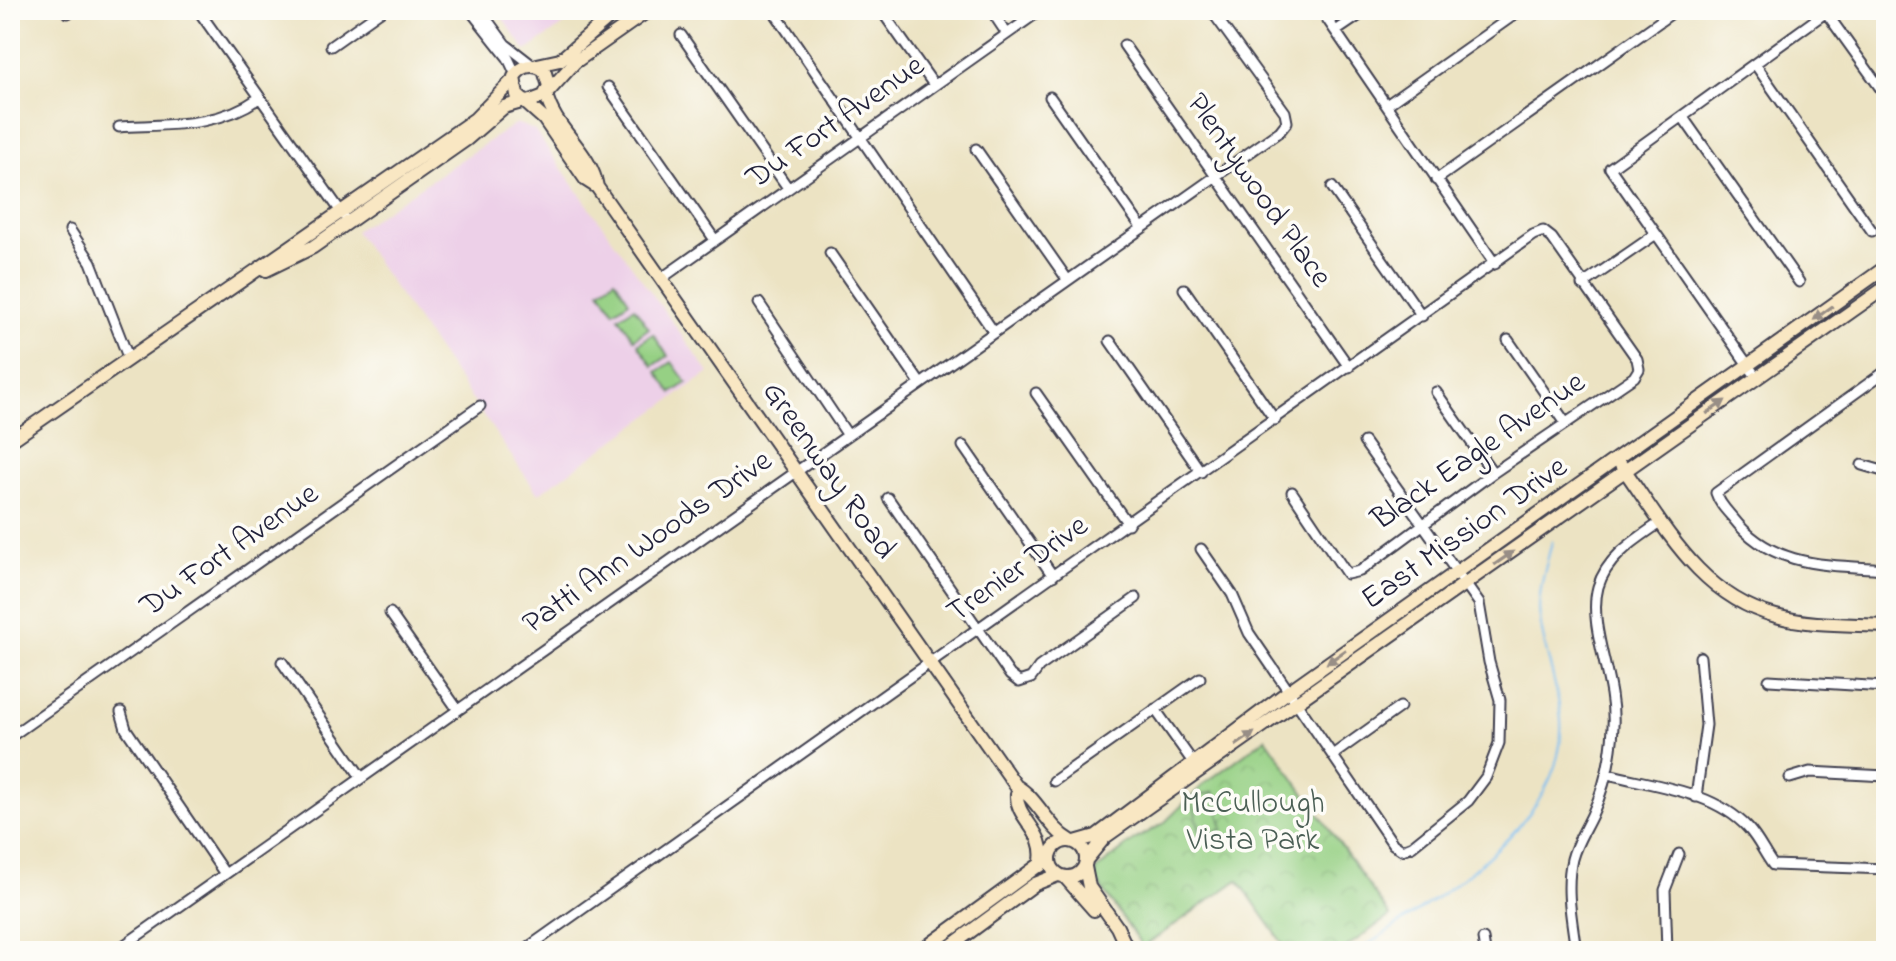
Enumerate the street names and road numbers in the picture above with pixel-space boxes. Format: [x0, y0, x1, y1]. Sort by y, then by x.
street label: Du Fort Avenue [736, 44, 935, 203]
street label: Plentywood Place [1173, 84, 1343, 299]
street label: Black Eagle Avenue [1362, 360, 1596, 544]
street label: Greenway Road [749, 372, 907, 570]
street label: Patti Ann Woods Drive [513, 439, 783, 647]
street label: East Mission Drive [1352, 445, 1578, 623]
street label: Du Fort Avenue [130, 472, 329, 631]
street label: Trenier Drive [938, 504, 1099, 636]

